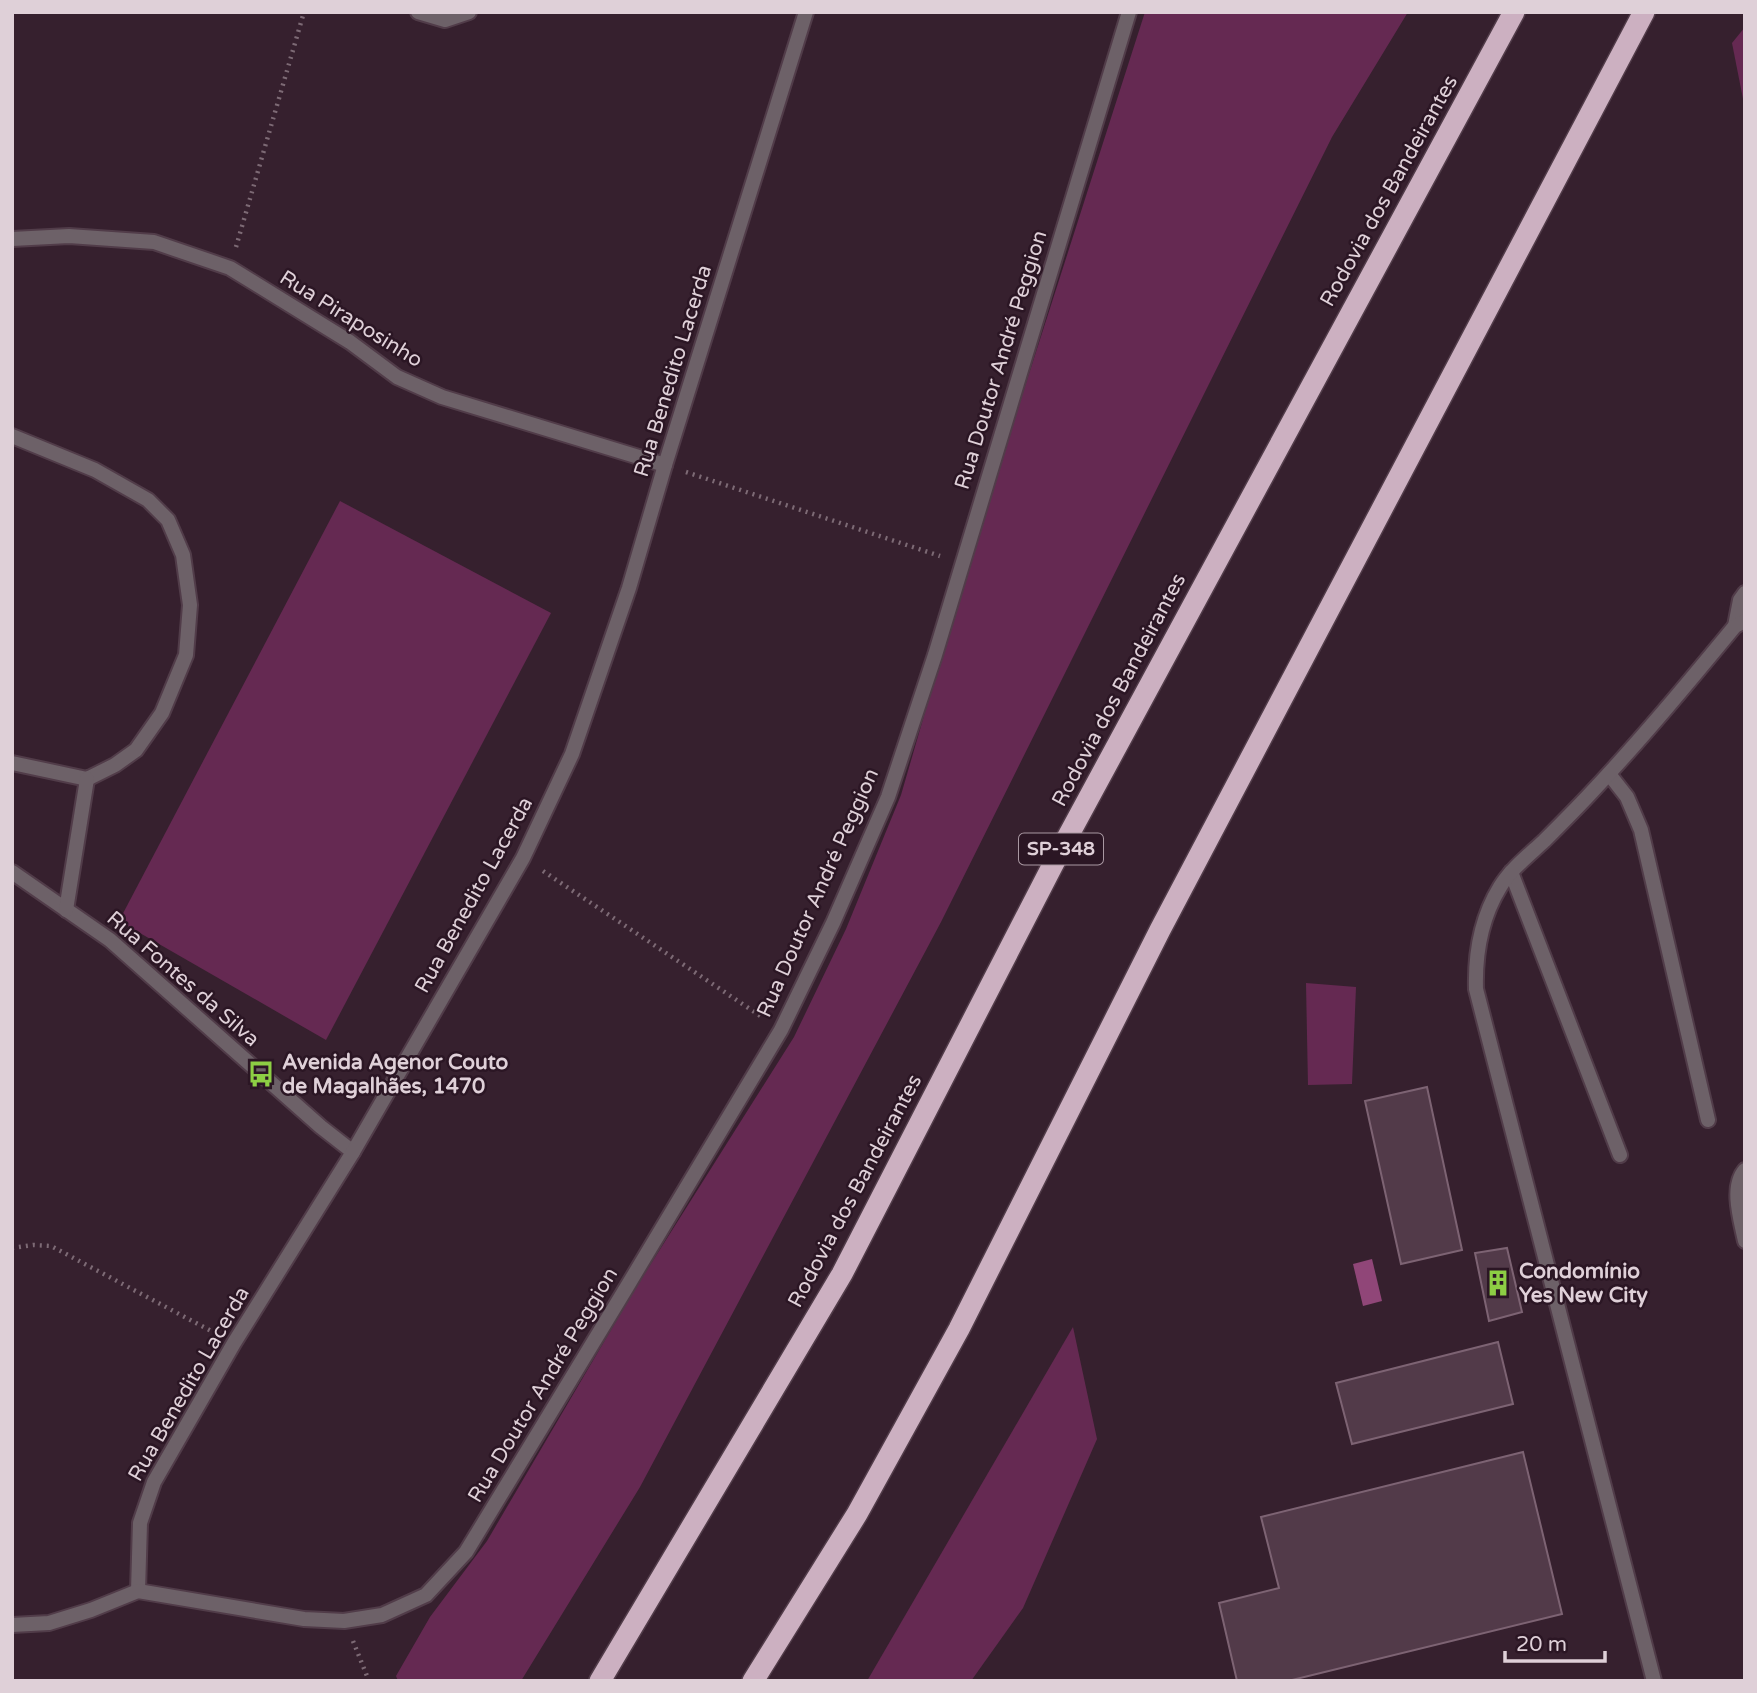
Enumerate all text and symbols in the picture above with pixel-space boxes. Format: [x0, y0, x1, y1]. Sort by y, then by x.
street label: Rodovia dos Bandeirantes [1315, 71, 1463, 311]
street label: Rua Doutor André Peggion [950, 227, 1052, 493]
street label: Rua Benedito Lacerda [629, 262, 717, 480]
street label: Rua Piraposinho [275, 265, 427, 373]
street label: Rodovia dos Bandeirantes [1047, 569, 1191, 811]
street label: Rua Doutor André Peggion [752, 765, 884, 1021]
street label: Rua Benedito Lacerda [410, 793, 538, 997]
road number: SP-348 [1019, 834, 1103, 864]
street label: Rua Fontes da Silva [102, 906, 264, 1052]
place label: Avenida Agenor Couto de Magalhães, 1470 [282, 1050, 509, 1099]
bus stop icon: Avenida Agenor Couto de Magalhães, 1470 [246, 1059, 276, 1089]
street label: Rodovia dos Bandeirantes [783, 1070, 927, 1312]
place label: Condomínio Yes New City [1519, 1259, 1648, 1308]
street label: Rua Doutor André Peggion [463, 1263, 623, 1507]
building icon: Condomínio Yes New City [1483, 1268, 1513, 1298]
street label: Rua Benedito Lacerda [123, 1282, 255, 1486]
scale bar [1505, 1620, 1605, 1664]
text: 20 m [1516, 1632, 1567, 1657]

